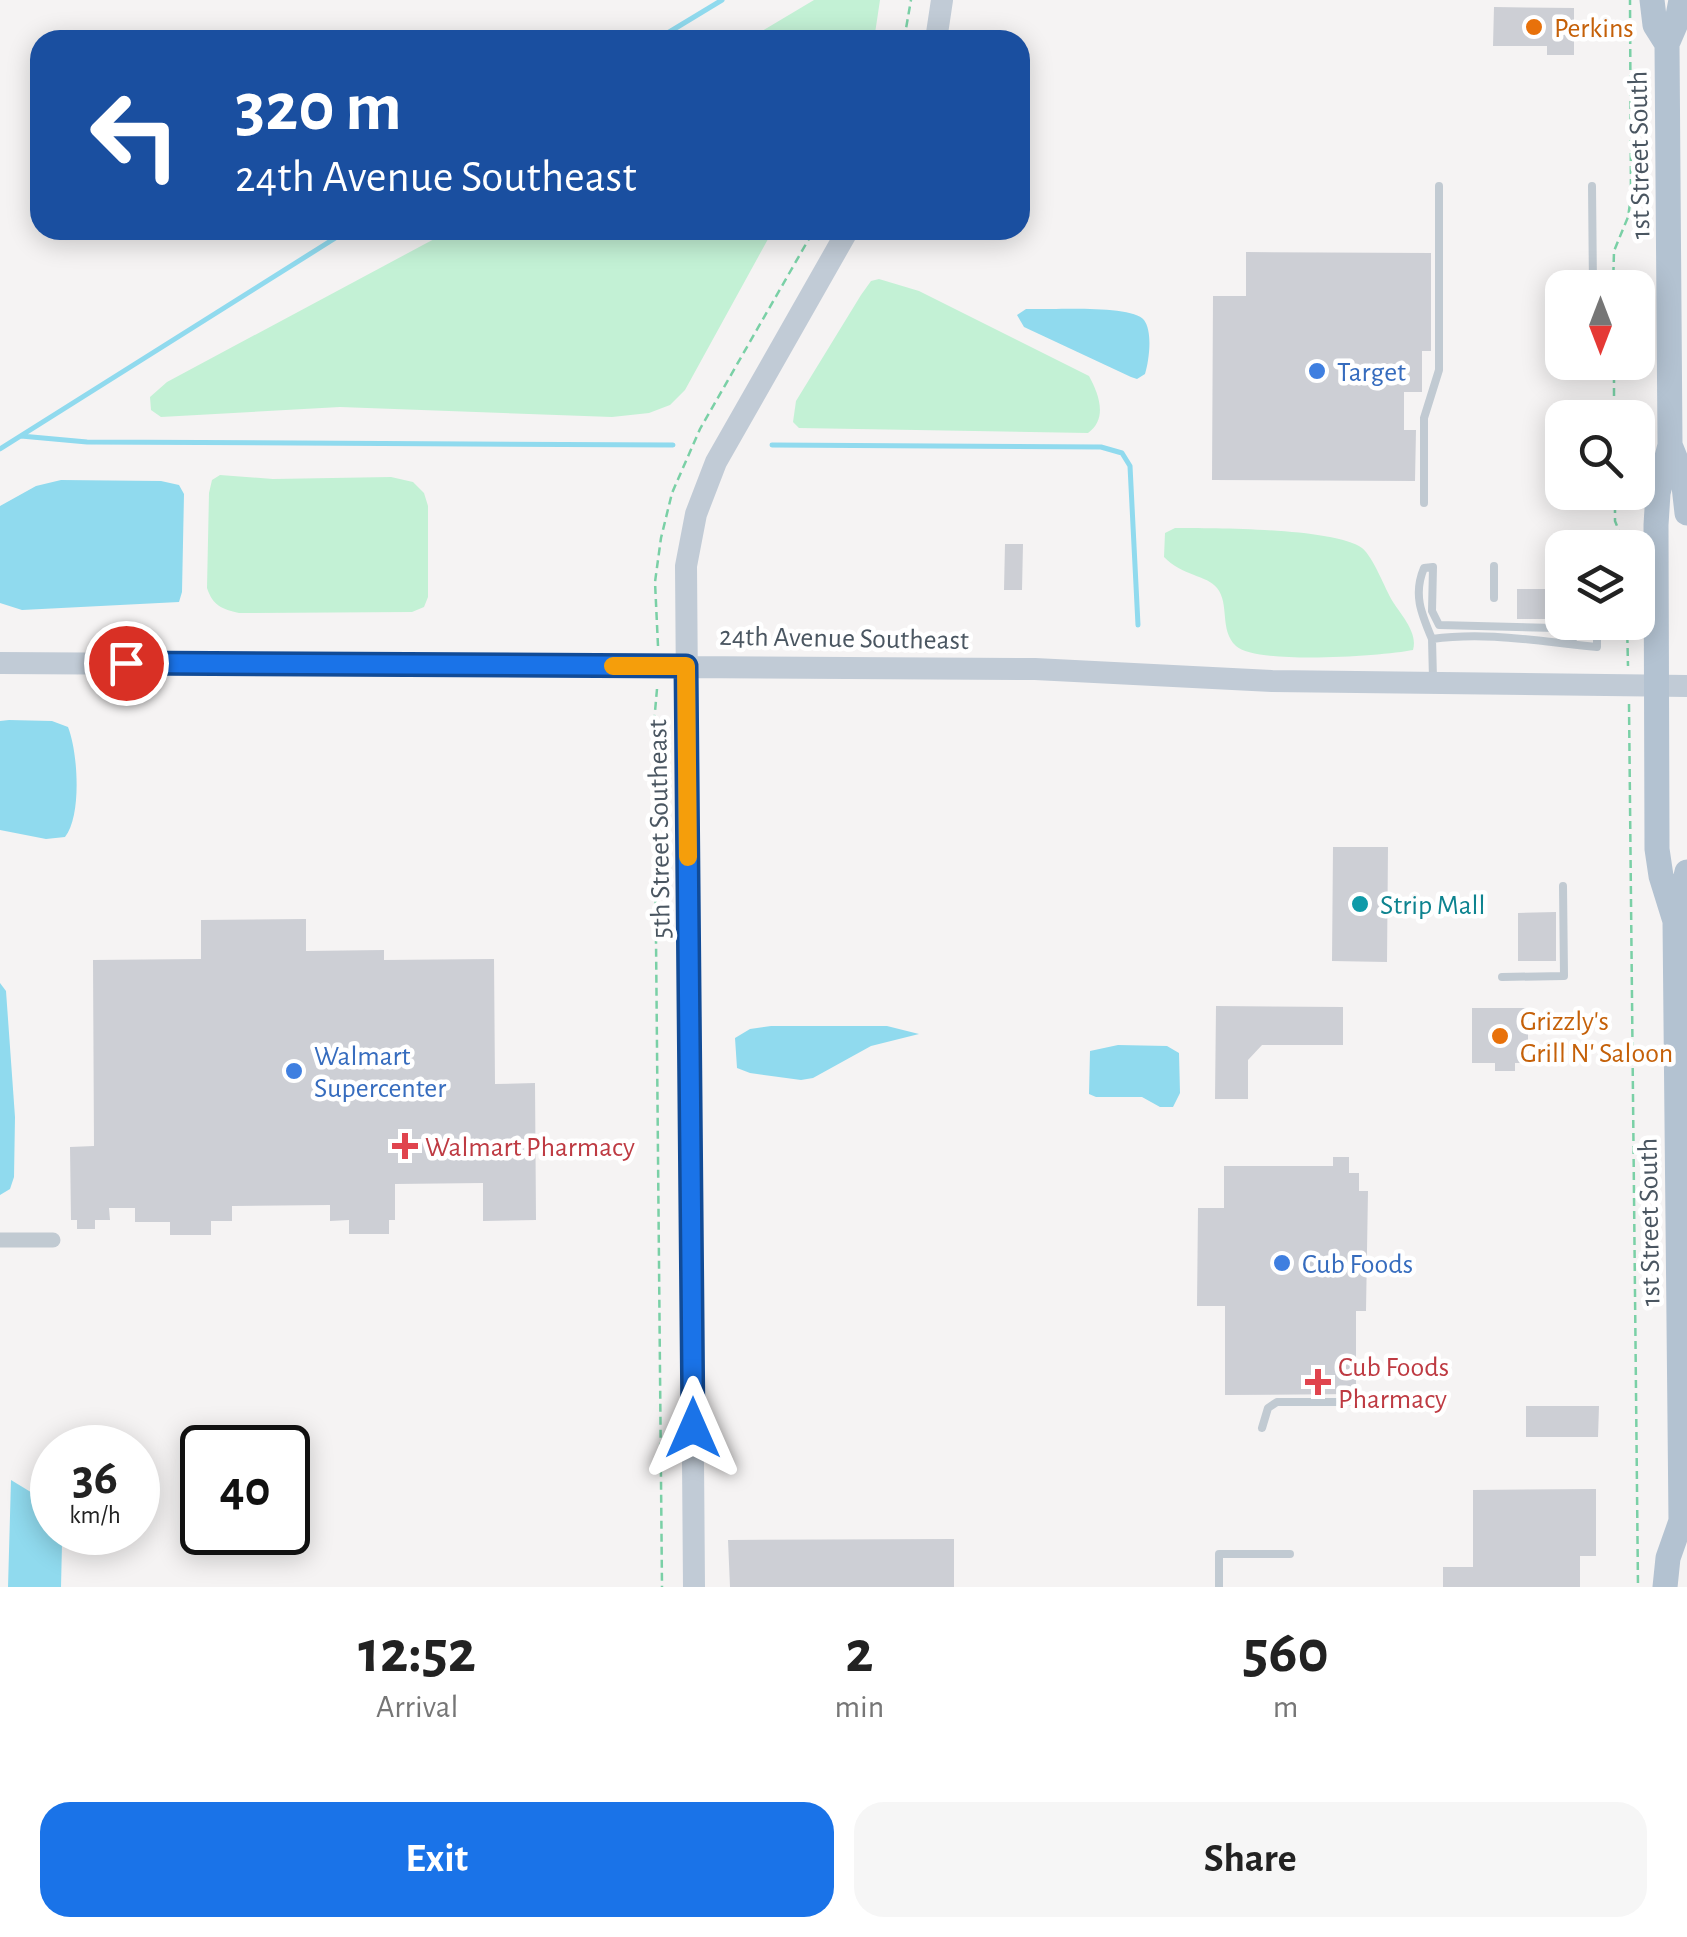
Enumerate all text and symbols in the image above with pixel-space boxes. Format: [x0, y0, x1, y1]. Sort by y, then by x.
place label: Perkins [1554, 15, 1634, 43]
marker: Perkins [1523, 16, 1545, 38]
icon: left [70, 70, 200, 200]
street label: 1st Street South [1625, 71, 1655, 239]
text: 320 m [235, 73, 402, 143]
text: 24th Avenue Southeast [235, 155, 637, 200]
north arrow [1545, 270, 1655, 380]
map controls [1545, 270, 1655, 640]
place label: Target [1337, 359, 1406, 387]
marker: Target [1306, 360, 1328, 382]
button: search [1545, 400, 1655, 510]
button: layers [1545, 530, 1655, 640]
pin [84, 621, 169, 706]
street label: 24th Avenue Southeast [719, 623, 969, 655]
icon: arrive [99, 636, 154, 691]
street label: 5th Street Southeast [644, 719, 676, 939]
place label: Strip Mall [1380, 892, 1485, 920]
marker: Strip Mall [1349, 893, 1371, 915]
place label: Grizzly's Grill N' Saloon [1520, 1008, 1673, 1068]
marker: Grizzly's Grill N' Saloon [1489, 1025, 1511, 1047]
place label: Walmart Supercenter [314, 1043, 446, 1103]
marker: Walmart Supercenter [283, 1060, 305, 1082]
place label: Walmart Pharmacy [425, 1134, 635, 1162]
marker: Walmart Pharmacy [394, 1135, 416, 1157]
street label: 1st Street South [1635, 1138, 1665, 1306]
place label: Cub Foods [1302, 1251, 1413, 1279]
marker: Cub Foods [1271, 1252, 1293, 1274]
place label: Cub Foods Pharmacy [1338, 1354, 1449, 1414]
marker: Cub Foods Pharmacy [1307, 1371, 1329, 1393]
position arrow [641, 1376, 745, 1480]
speed limit sign: 40 [180, 1425, 310, 1555]
text: 36 [72, 1453, 118, 1503]
text: km/h [69, 1503, 121, 1528]
text: 12:52 [358, 1623, 476, 1683]
text: 2 [845, 1623, 873, 1683]
text: 560 [1243, 1623, 1329, 1683]
text: Arrival [376, 1691, 458, 1723]
text: min [834, 1691, 884, 1723]
text: m [1273, 1691, 1298, 1723]
button: Exit [40, 1802, 834, 1917]
button: Share [854, 1802, 1647, 1917]

